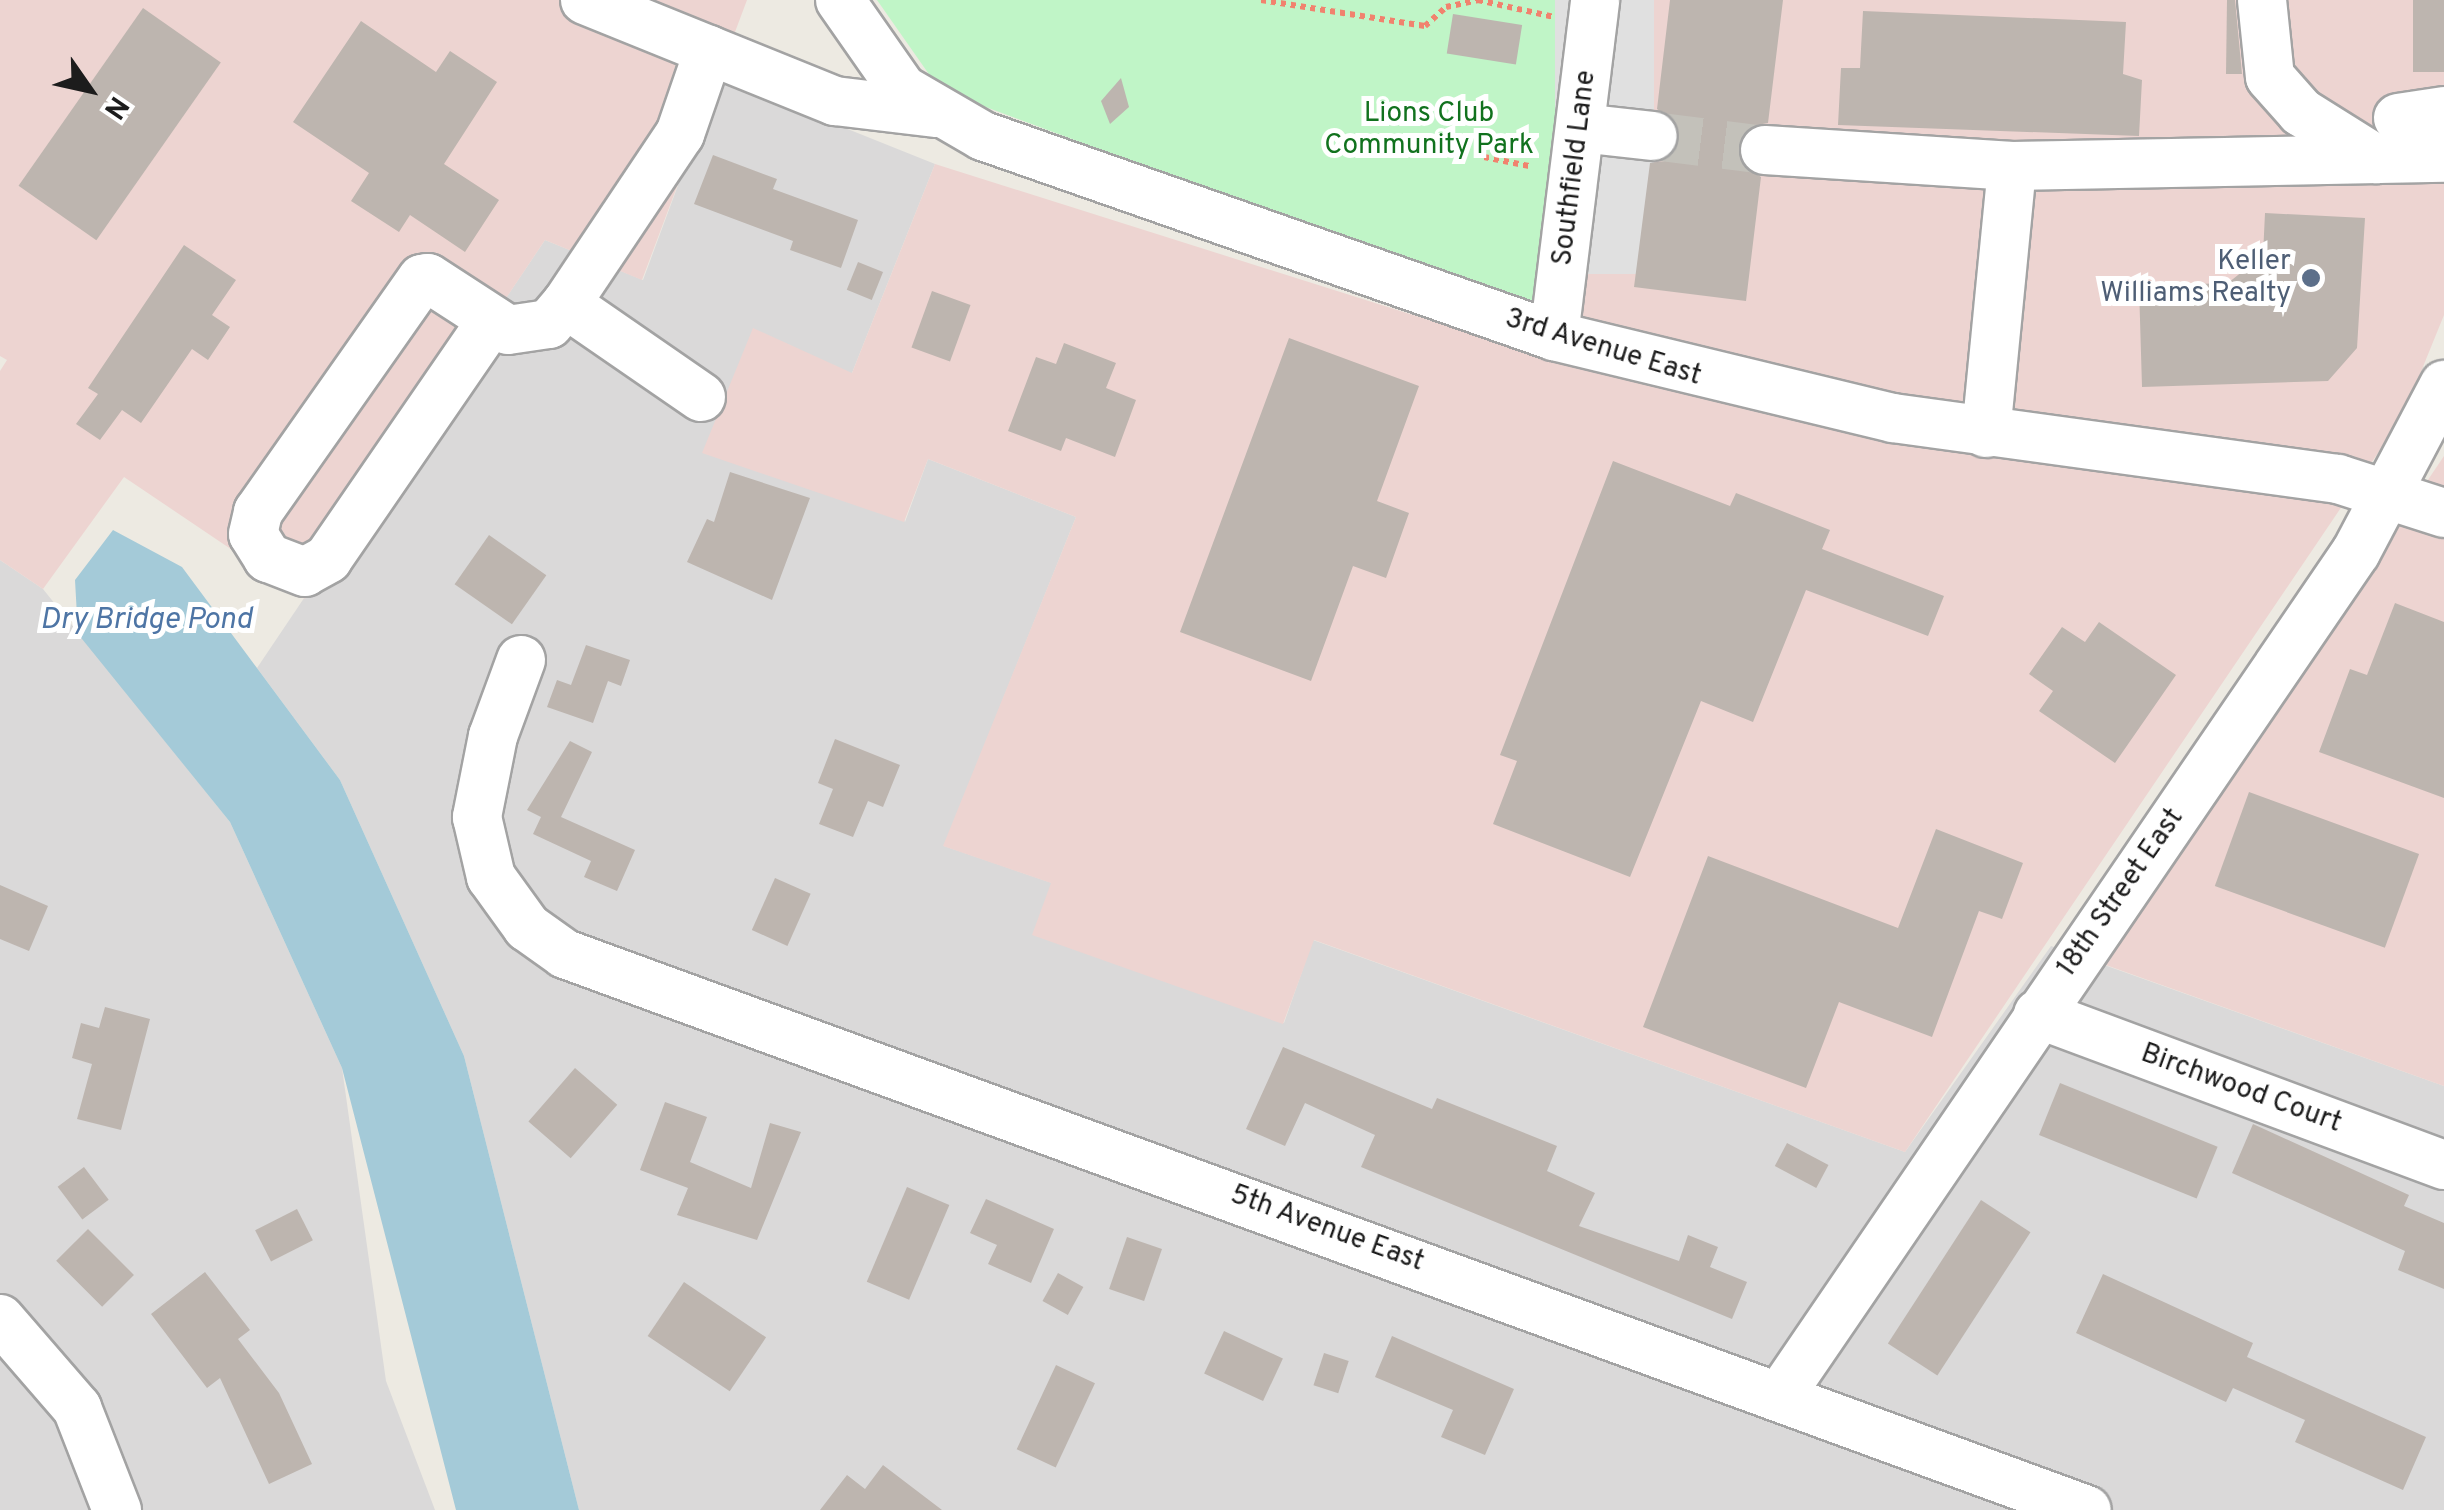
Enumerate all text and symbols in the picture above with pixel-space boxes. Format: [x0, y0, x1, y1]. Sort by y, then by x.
north arrow [40, 40, 140, 140]
street label: Southfield Lane [1546, 68, 1604, 268]
text: N [94, 88, 135, 125]
park label: Lions Club Community Park [1324, 97, 1534, 163]
place label: Keller Williams Realty [2100, 245, 2291, 311]
marker: Keller Williams Realty [2300, 267, 2322, 289]
street label: 3rd Avenue East [1500, 302, 1706, 394]
water label: Dry Bridge Pond [40, 603, 252, 639]
street label: 18th Street East [2050, 802, 2192, 984]
street label: Birchwood Court [2136, 1037, 2346, 1141]
street label: 5th Avenue East [1225, 1178, 1429, 1280]

